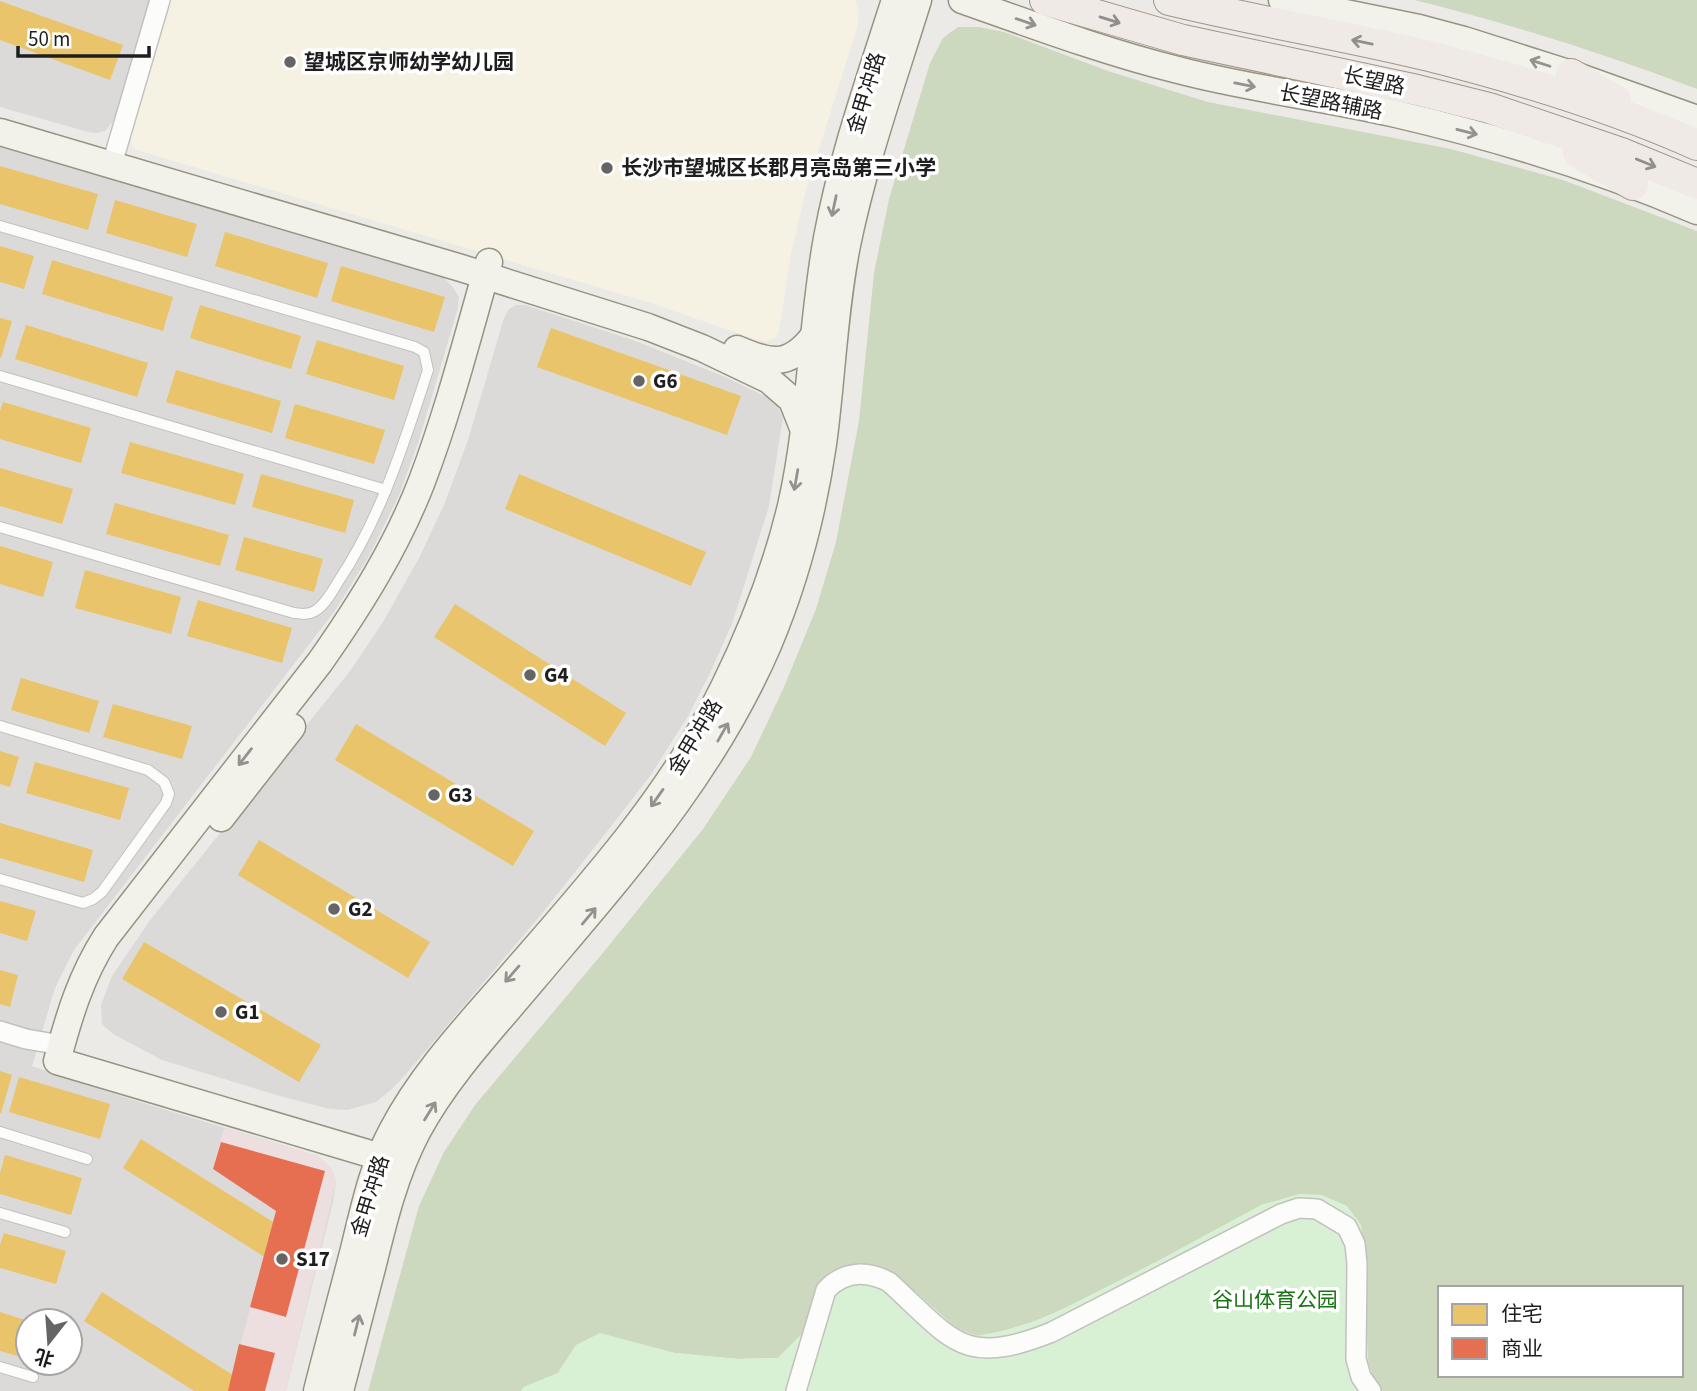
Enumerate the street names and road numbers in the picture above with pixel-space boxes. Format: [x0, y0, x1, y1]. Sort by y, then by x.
street label: 金甲冲路 [839, 48, 893, 138]
street label: 长望路 [1340, 60, 1408, 102]
street label: 长望路辅路 [1277, 77, 1385, 127]
street label: 金甲冲路 [661, 693, 729, 781]
street label: 金甲冲路 [343, 1151, 397, 1241]

